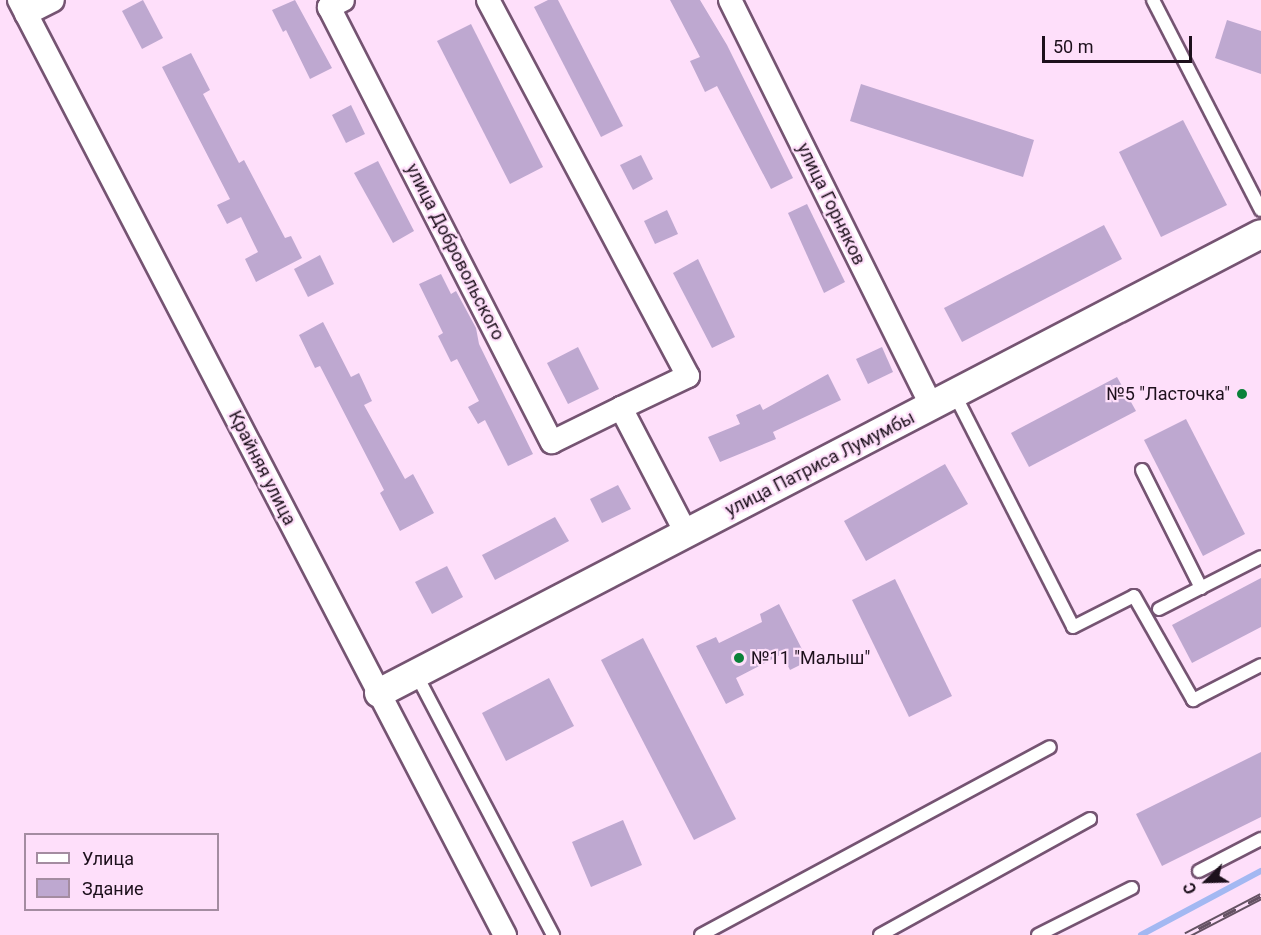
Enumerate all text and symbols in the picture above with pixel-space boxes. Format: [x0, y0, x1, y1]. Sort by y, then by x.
scale bar [1045, 24, 1195, 62]
text: 50 m [1053, 36, 1093, 57]
street label: улица Горняков [792, 140, 870, 268]
street label: улица Добровольского [401, 160, 509, 344]
place label: №5 "Ласточка" [1106, 383, 1230, 405]
marker: №5 "Ласточка" [1235, 387, 1249, 401]
street label: Крайняя улица [224, 407, 300, 529]
street label: улица Патриса Лумумбы [722, 407, 918, 521]
place label: №11 "Малыш" [751, 647, 870, 669]
marker: №11 "Малыш" [732, 651, 746, 665]
legend [24, 833, 219, 911]
text: Улица [82, 848, 134, 869]
north arrow [1177, 851, 1237, 911]
text: Здание [82, 878, 144, 899]
text: С [1179, 880, 1201, 897]

